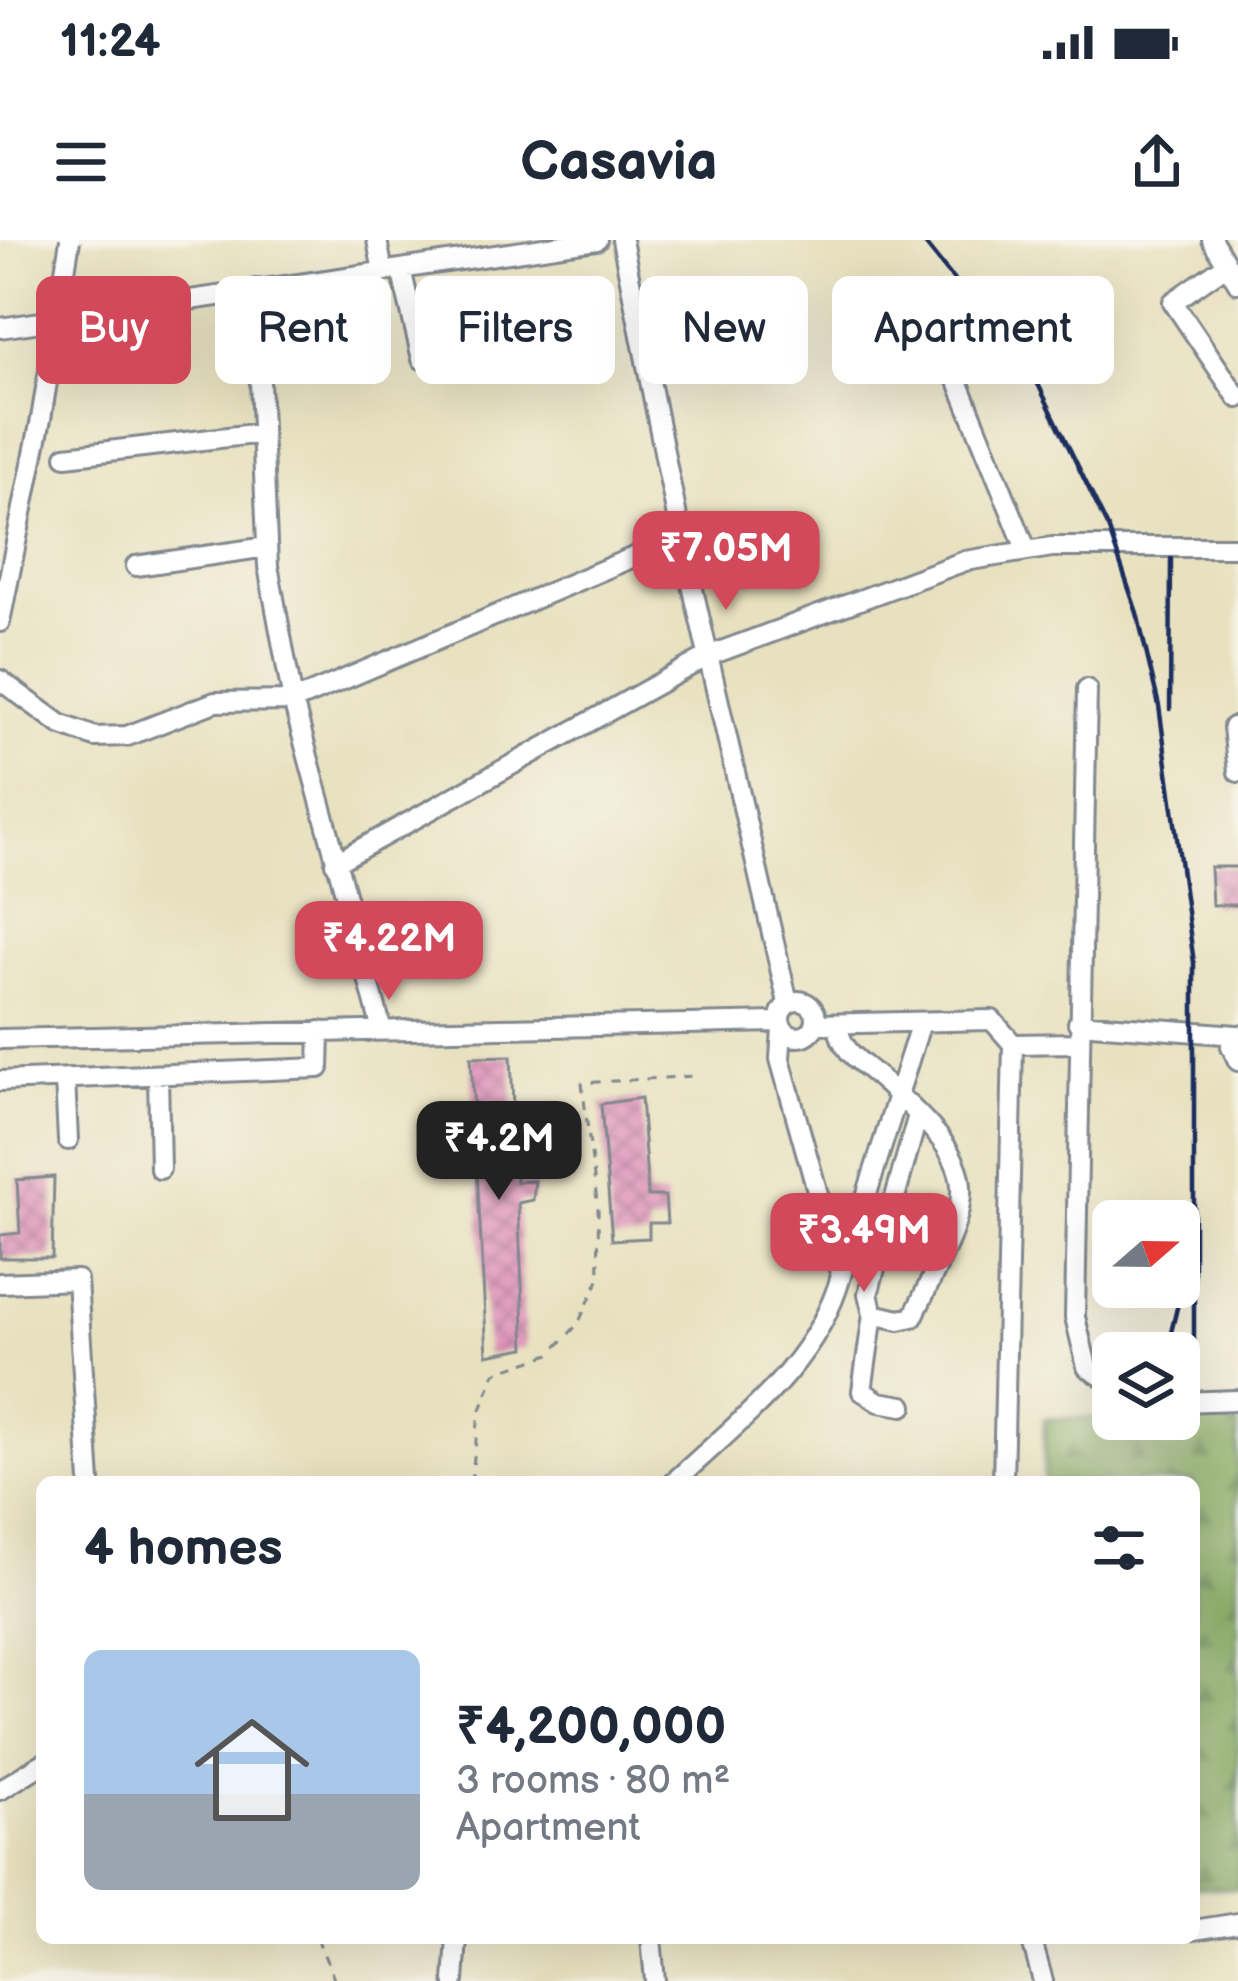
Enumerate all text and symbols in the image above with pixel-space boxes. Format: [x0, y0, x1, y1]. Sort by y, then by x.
text: 11:24 [60, 15, 160, 70]
icon: menu [48, 129, 114, 195]
icon: share [1124, 129, 1190, 195]
text: Casavia [521, 130, 717, 195]
chip: Buy [36, 276, 191, 384]
chip: Rent [215, 276, 391, 384]
chip: Filters [415, 276, 615, 384]
chip: New [639, 276, 808, 384]
chip: Apartment [832, 276, 1114, 384]
pin: ₹7.05M [628, 511, 824, 613]
text: ₹7.05M [660, 526, 792, 573]
pin: ₹4.22M [291, 901, 487, 1003]
text: ₹4.22M [322, 916, 456, 963]
pin: ₹4.2M [415, 1101, 583, 1203]
text: ₹4.2M [444, 1116, 554, 1163]
pin: ₹3.49M [766, 1193, 962, 1295]
north arrow [1092, 1200, 1200, 1308]
map controls [1092, 1200, 1200, 1440]
text: ₹3.49M [797, 1208, 931, 1255]
button: layers [1092, 1332, 1200, 1440]
icon: filters [1086, 1515, 1152, 1581]
text: 4 homes [84, 1518, 283, 1579]
text: ₹4,200,000 [456, 1697, 726, 1758]
icon: home [180, 1698, 324, 1842]
text: 3 rooms · 80 m² [456, 1758, 730, 1805]
text: Apartment [456, 1805, 640, 1852]

